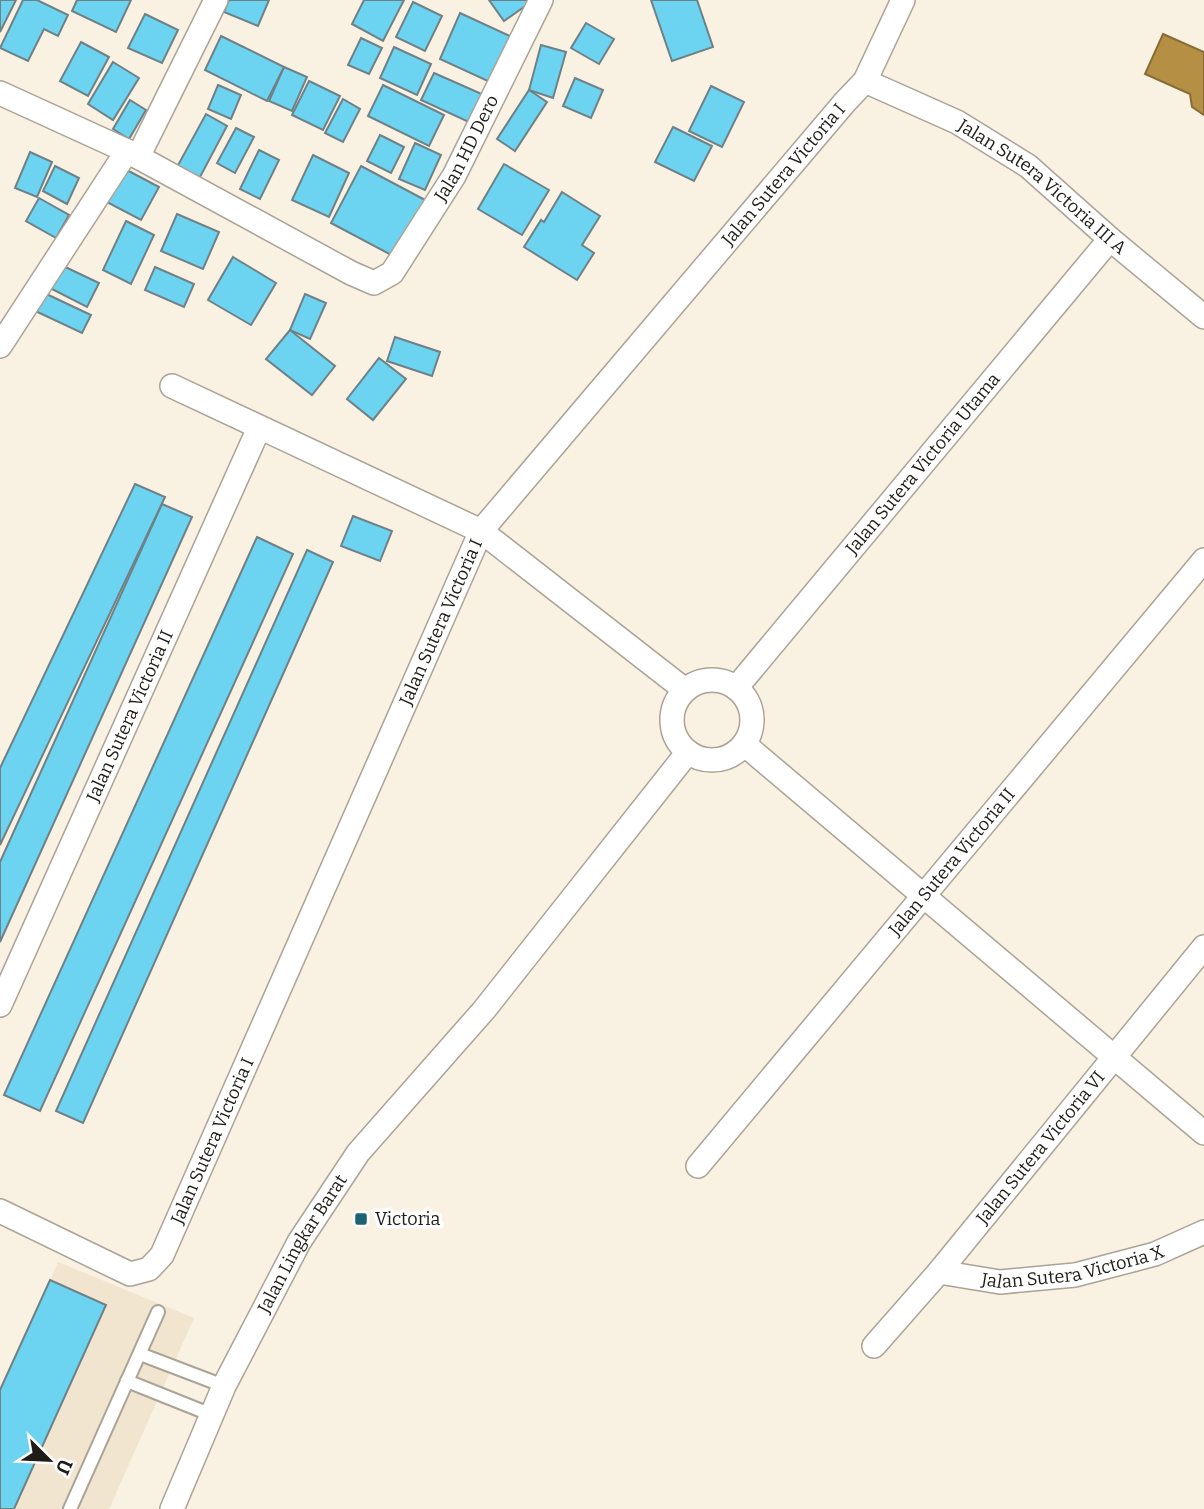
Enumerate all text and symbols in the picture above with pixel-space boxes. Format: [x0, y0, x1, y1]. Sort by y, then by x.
street label: Jalan HD Dero [429, 91, 503, 206]
street label: Jalan Sutera Victoria I [717, 99, 850, 251]
street label: Jalan Sutera Victoria III A [953, 114, 1131, 259]
street label: Jalan Sutera Victoria Utama [840, 368, 1005, 560]
street label: Jalan Sutera Victoria I [394, 535, 487, 709]
street label: Jalan Sutera Victoria II [81, 627, 178, 806]
street label: Jalan Sutera Victoria II [883, 784, 1020, 941]
street label: Jalan Sutera Victoria I [166, 1054, 259, 1228]
street label: Jalan Sutera Victoria VI [971, 1067, 1109, 1229]
street label: Jalan Lingkar Barat [252, 1170, 352, 1318]
place label: Victoria [375, 1208, 440, 1230]
marker: Victoria [353, 1211, 369, 1227]
street label: Jalan Sutera Victoria X [979, 1240, 1168, 1293]
north arrow [14, 1425, 84, 1495]
text: U [51, 1456, 77, 1478]

